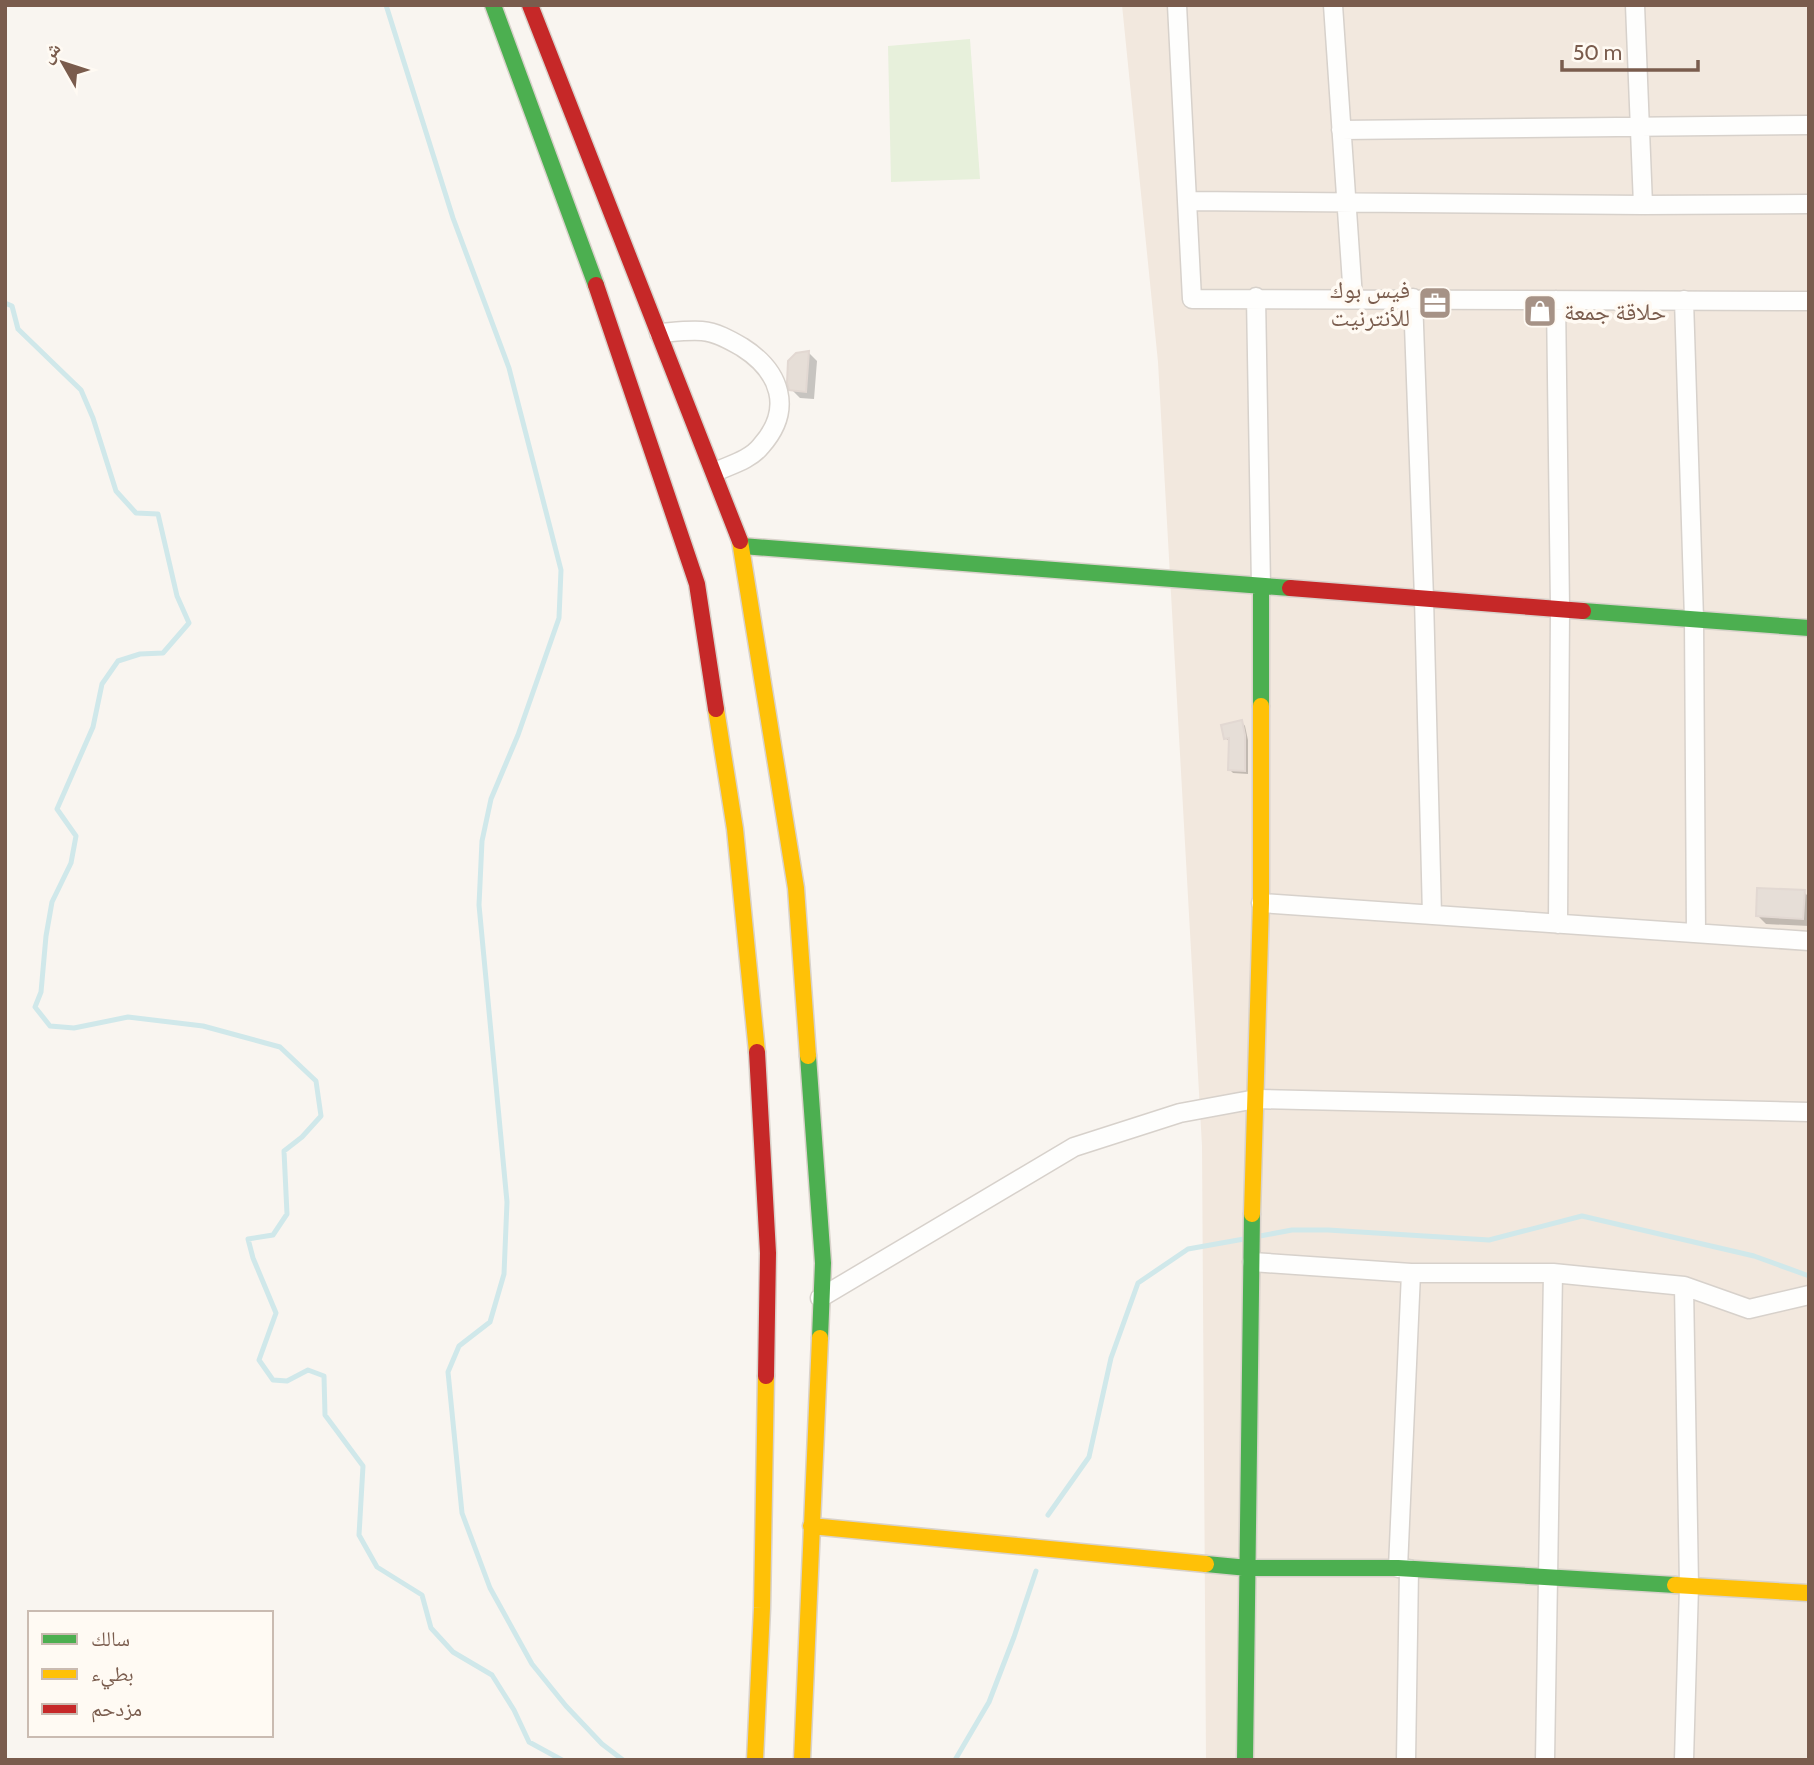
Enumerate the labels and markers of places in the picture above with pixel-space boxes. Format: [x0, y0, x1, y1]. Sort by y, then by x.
place label: فيس بوك للأنترنيت [1330, 275, 1410, 332]
office icon: فيس بوك للأنترنيت [1416, 284, 1454, 322]
shop icon: حلاقة جمعة [1521, 292, 1559, 330]
place label: حلاقة جمعة [1564, 297, 1666, 326]

